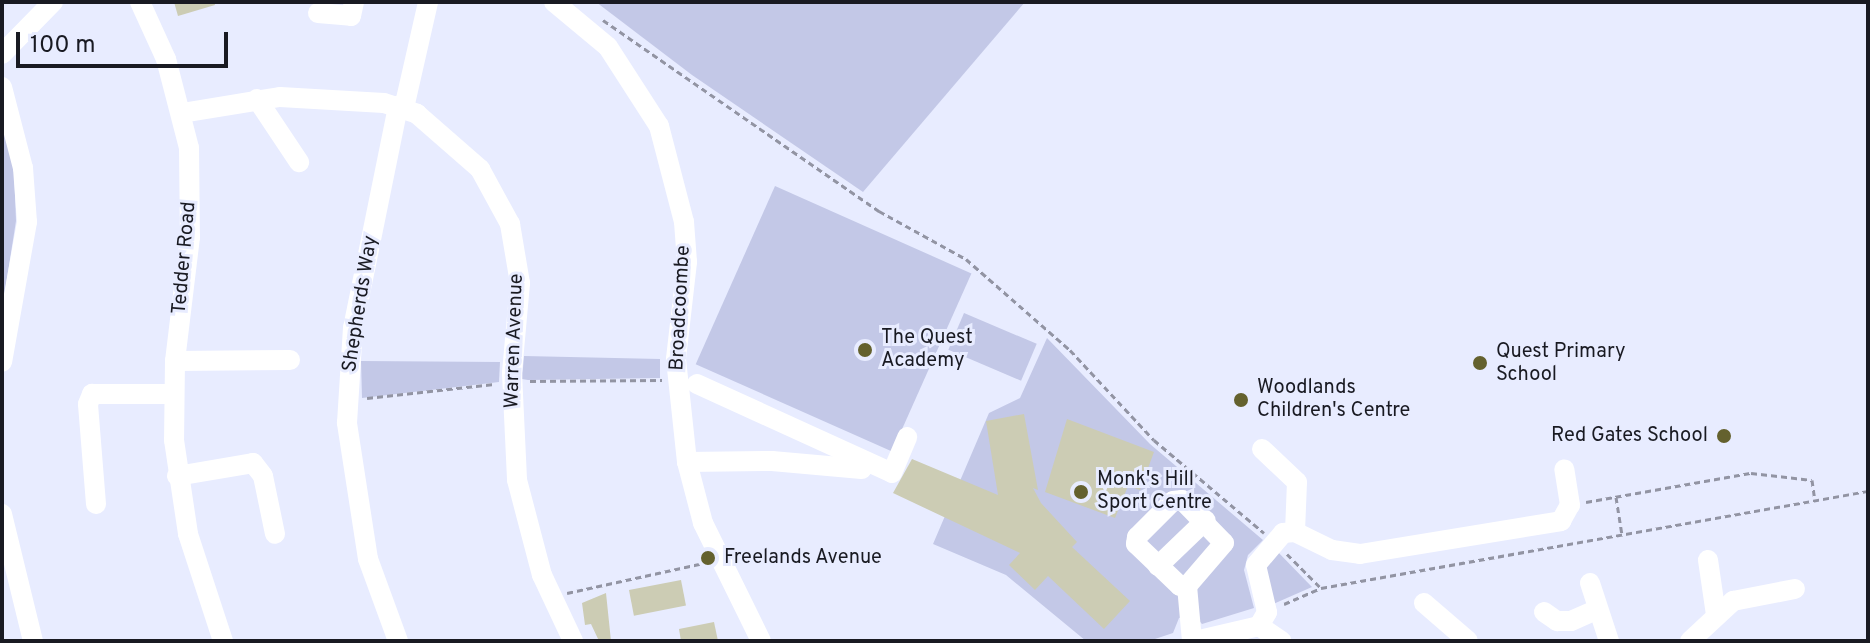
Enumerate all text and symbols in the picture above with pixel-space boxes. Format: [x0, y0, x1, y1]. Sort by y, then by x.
scale bar [20, 16, 232, 66]
text: 100 m [30, 31, 96, 61]
street label: Tedder Road [168, 201, 202, 315]
street label: Shepherds Way [338, 234, 384, 374]
street label: Broadcoombe [666, 245, 696, 371]
street label: Warren Avenue [501, 273, 529, 409]
place label: The Quest Academy [881, 326, 973, 373]
place label: Quest Primary School [1496, 340, 1625, 387]
marker: The Quest Academy [856, 341, 874, 359]
marker: Quest Primary School [1471, 354, 1489, 372]
place label: Woodlands Children's Centre [1257, 376, 1410, 423]
marker: Woodlands Children's Centre [1232, 391, 1250, 409]
place label: Red Gates School [1551, 424, 1708, 448]
marker: Red Gates School [1715, 427, 1733, 445]
place label: Monk's Hill Sport Centre [1097, 468, 1212, 515]
marker: Monk's Hill Sport Centre [1072, 483, 1090, 501]
place label: Freelands Avenue [724, 546, 883, 570]
marker: Freelands Avenue [699, 549, 717, 567]

